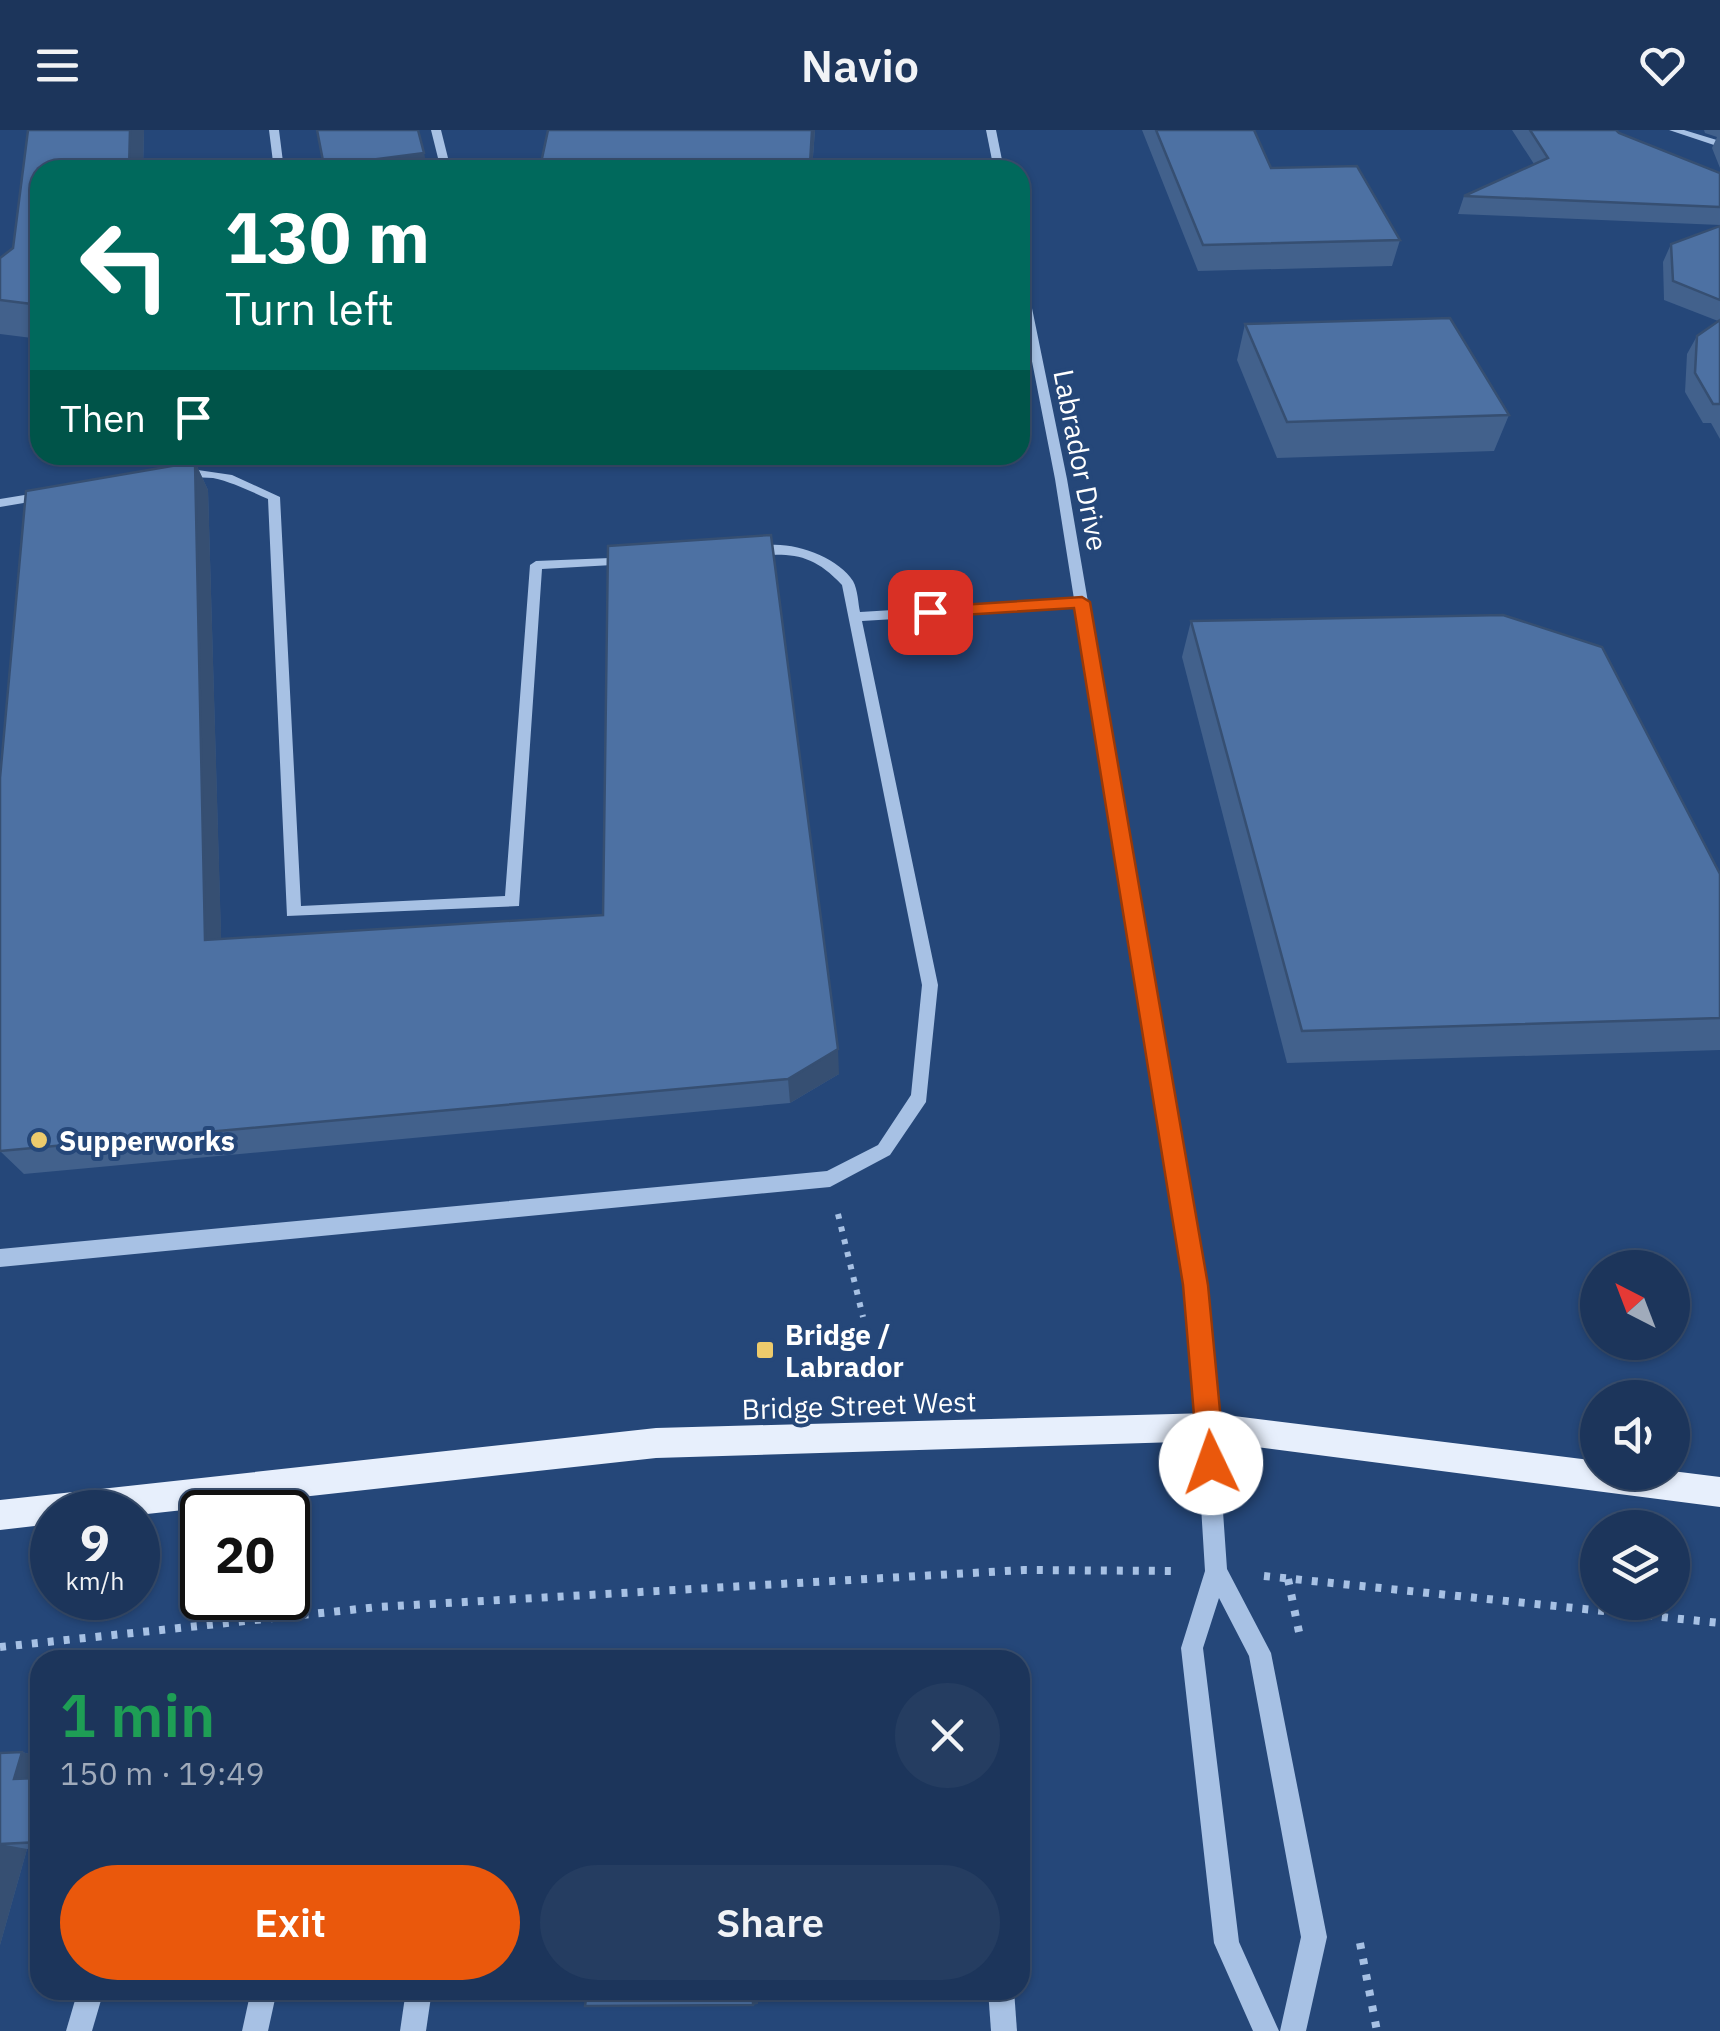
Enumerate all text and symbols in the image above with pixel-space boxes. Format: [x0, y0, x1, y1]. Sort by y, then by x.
text: Navio [801, 36, 919, 94]
icon: menu [30, 38, 85, 93]
icon: heart [1635, 38, 1690, 93]
text: 130 m [225, 191, 430, 282]
icon: left [60, 200, 190, 330]
text: Turn left [225, 279, 394, 337]
street label: Labrador Drive [1045, 366, 1117, 554]
icon: arrive [166, 390, 221, 445]
text: Then [60, 393, 146, 442]
pin [888, 570, 973, 655]
icon: arrive [903, 585, 958, 640]
place label: Supperworks [59, 1122, 235, 1159]
marker: Supperworks [28, 1129, 50, 1151]
north arrow [1580, 1250, 1690, 1360]
map controls [1580, 1250, 1690, 1620]
place label: Bridge / Labrador [785, 1316, 904, 1385]
marker: Bridge / Labrador [754, 1339, 776, 1361]
button: sound [1580, 1380, 1690, 1490]
street label: Bridge Street West [741, 1382, 977, 1428]
position arrow [1159, 1411, 1263, 1515]
speed limit sign: 20 [180, 1490, 310, 1620]
text: 9 [80, 1510, 110, 1575]
button: layers [1580, 1510, 1690, 1620]
text: km/h [66, 1564, 124, 1597]
text: 1 min [60, 1675, 215, 1754]
button: close [895, 1683, 1000, 1788]
text: 150 m · 19:49 [60, 1752, 265, 1794]
button: Exit [60, 1865, 520, 1980]
button: Share [540, 1865, 1000, 1980]

